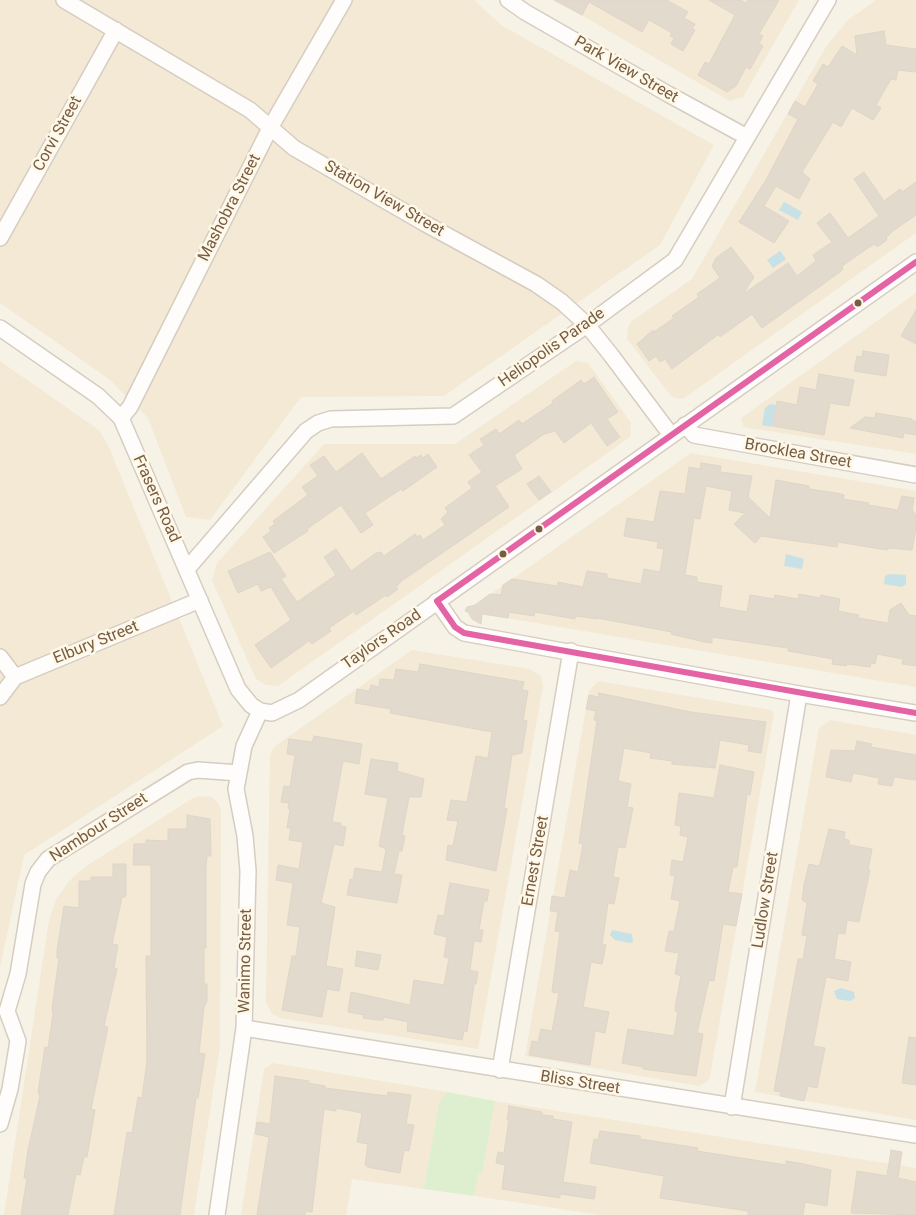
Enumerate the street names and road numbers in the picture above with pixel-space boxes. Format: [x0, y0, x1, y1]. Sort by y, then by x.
street label: Park View Street [571, 32, 681, 108]
street label: Corvi Street [30, 93, 86, 175]
street label: Mashobra Street [195, 151, 265, 265]
street label: Station View Street [321, 157, 447, 241]
street label: Heliopolis Parade [495, 304, 609, 392]
street label: Brocklea Street [743, 435, 853, 473]
street label: Frasers Road [128, 452, 184, 546]
street label: Taylors Road [339, 606, 425, 674]
street label: Elbury Street [51, 617, 141, 669]
street label: Nambour Street [47, 789, 151, 867]
street label: Ernest Street [519, 814, 553, 908]
street label: Ludlow Street [749, 850, 783, 950]
street label: Wanimo Street [235, 908, 257, 1014]
street label: Bliss Street [539, 1067, 621, 1099]

